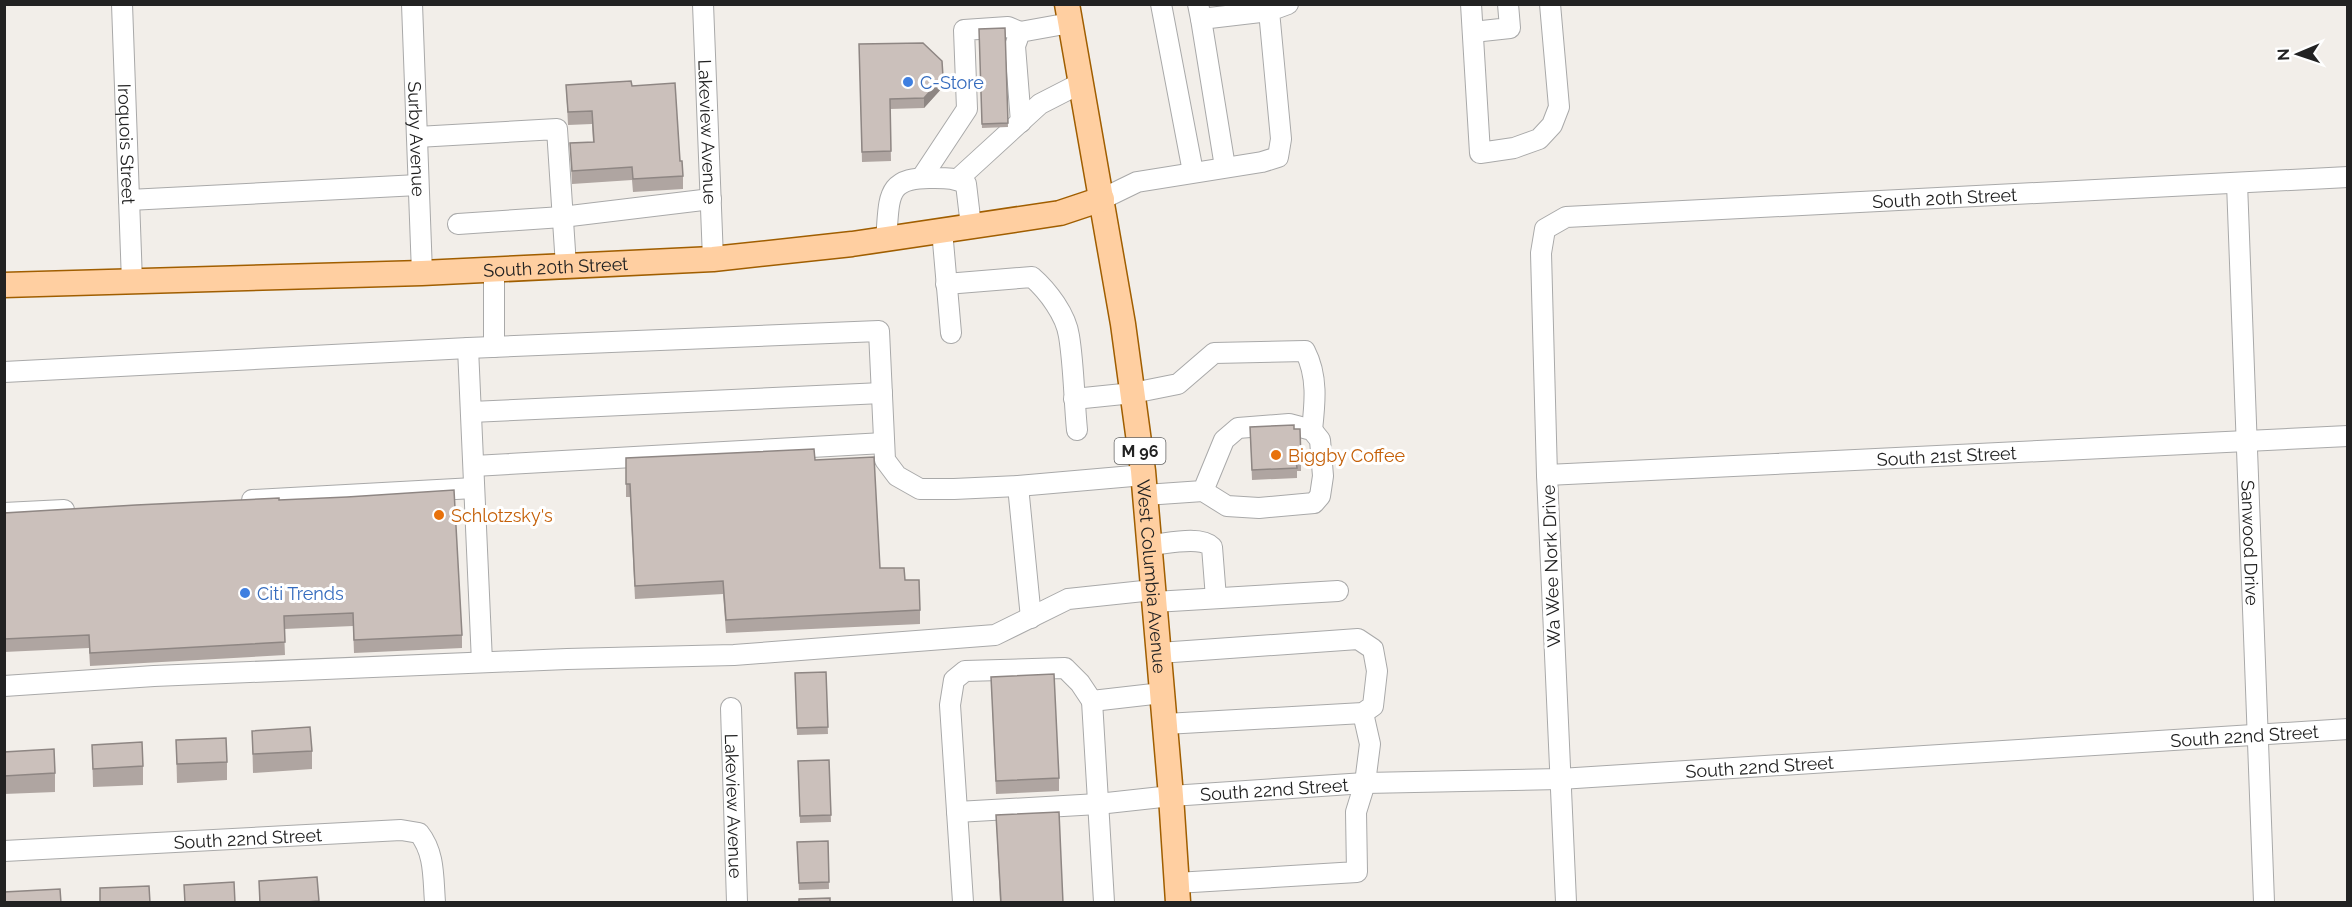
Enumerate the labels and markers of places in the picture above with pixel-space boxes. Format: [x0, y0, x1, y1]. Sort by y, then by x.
place label: C-Store [920, 72, 984, 93]
marker: C-Store [901, 75, 915, 89]
place label: Biggby Coffee [1288, 445, 1405, 466]
marker: Biggby Coffee [1269, 448, 1283, 462]
place label: Schlotzsky's [451, 505, 553, 526]
marker: Schlotzsky's [432, 508, 446, 522]
place label: Citi Trends [257, 583, 344, 604]
marker: Citi Trends [238, 586, 252, 600]

